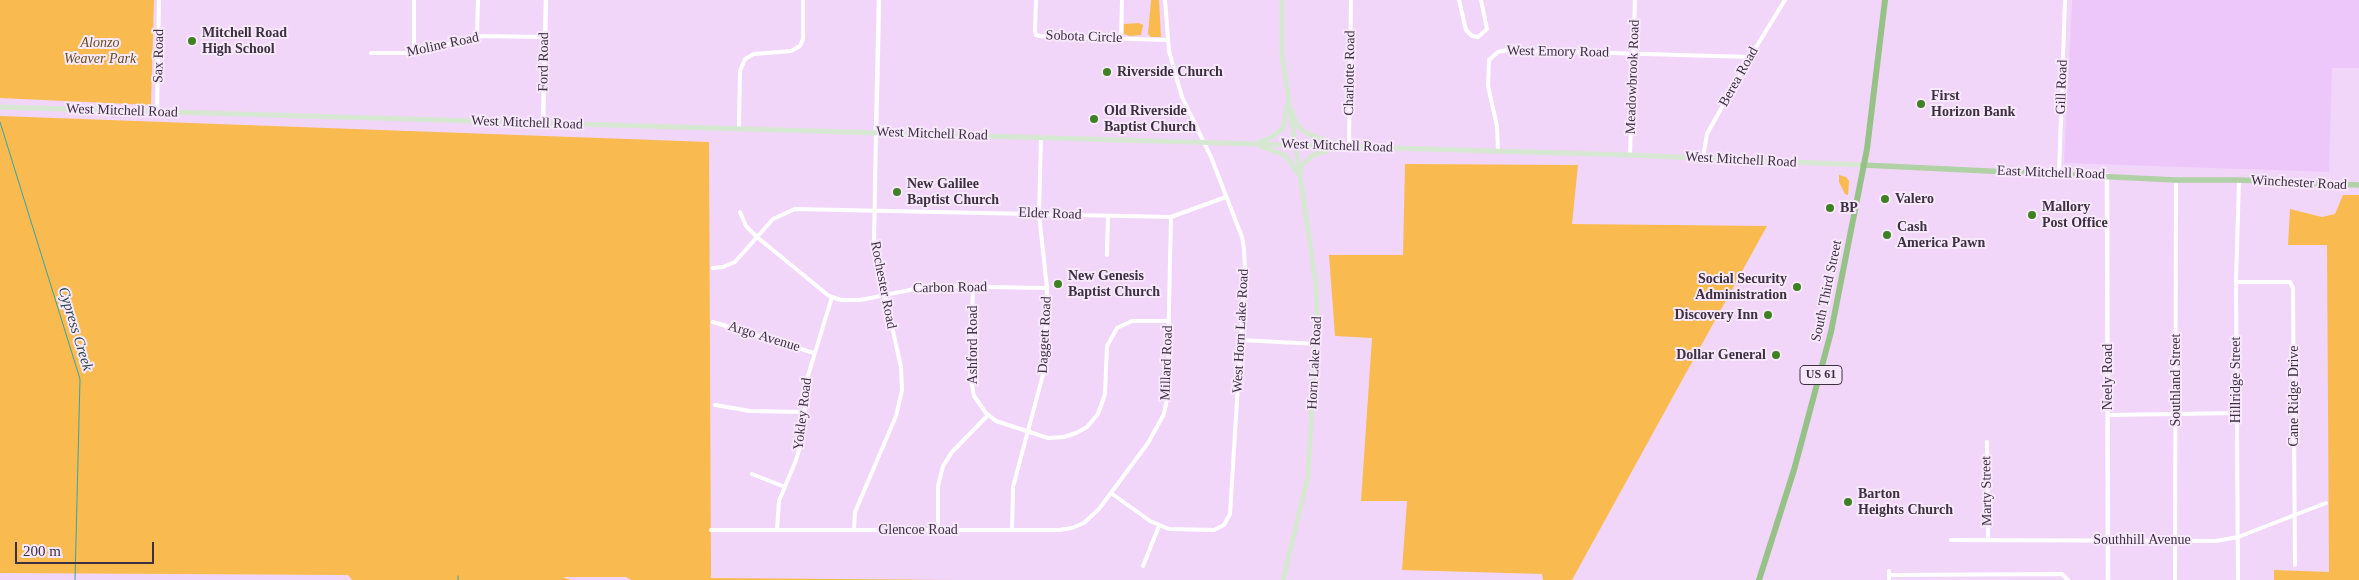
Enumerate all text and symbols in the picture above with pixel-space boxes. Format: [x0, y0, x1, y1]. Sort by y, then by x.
street label: Meadowbrook Road [1623, 19, 1643, 135]
place label: Mitchell Road High School [202, 25, 287, 58]
street label: Sobota Circle [1045, 27, 1123, 47]
street label: Sax Road [150, 29, 168, 83]
street label: Moline Road [405, 29, 481, 61]
street label: Charlotte Road [1341, 30, 1359, 116]
street label: Ford Road [535, 32, 553, 92]
park label: Alonzo Weaver Park [64, 35, 136, 68]
marker: Mitchell Road High School [186, 35, 198, 47]
street label: West Emory Road [1507, 43, 1609, 61]
street label: Berea Road [1716, 44, 1762, 110]
street label: Gill Road [2053, 59, 2071, 115]
place label: Riverside Church [1117, 64, 1223, 80]
marker: Riverside Church [1101, 66, 1113, 78]
place label: First Horizon Bank [1931, 88, 2015, 120]
marker: First Horizon Bank [1915, 98, 1927, 110]
street label: West Mitchell Road [66, 101, 178, 121]
place label: Old Riverside Baptist Church [1104, 103, 1196, 136]
street label: West Mitchell Road [471, 113, 583, 133]
marker: Old Riverside Baptist Church [1088, 113, 1100, 125]
street label: West Mitchell Road [876, 124, 988, 144]
street label: West Mitchell Road [1281, 136, 1393, 156]
street label: West Mitchell Road [1685, 149, 1797, 171]
street label: East Mitchell Road [1997, 163, 2105, 183]
street label: Winchester Road [2251, 172, 2347, 194]
place label: New Galilee Baptist Church [907, 176, 999, 208]
marker: New Galilee Baptist Church [891, 186, 903, 198]
place label: Valero [1895, 191, 1934, 207]
marker: Valero [1879, 193, 1891, 205]
place label: Mallory Post Office [2042, 199, 2108, 232]
place label: BP [1840, 200, 1858, 216]
marker: BP [1824, 202, 1836, 214]
street label: Elder Road [1018, 204, 1082, 224]
marker: Mallory Post Office [2026, 209, 2038, 221]
place label: Cash America Pawn [1897, 219, 1985, 252]
marker: Cash America Pawn [1881, 229, 1893, 241]
street label: South Third Street [1808, 239, 1846, 343]
street label: Rochester Road [866, 240, 900, 330]
place label: New Genesis Baptist Church [1068, 268, 1160, 300]
street label: West Horn Lake Road [1229, 268, 1253, 394]
place label: Social Security Administration [1695, 271, 1787, 304]
marker: New Genesis Baptist Church [1052, 278, 1064, 290]
street label: Carbon Road [913, 279, 987, 297]
marker: Social Security Administration [1791, 281, 1803, 293]
water label: Cypress Creek [54, 285, 96, 373]
street label: Daggett Road [1035, 296, 1055, 374]
street label: Ashford Road [965, 306, 981, 384]
place label: Discovery Inn [1674, 307, 1758, 323]
marker: Discovery Inn [1762, 309, 1774, 321]
street label: Horn Lake Road [1304, 316, 1326, 410]
street label: Argo Avenue [726, 318, 802, 356]
street label: Millard Road [1157, 325, 1177, 401]
street label: Southland Street [2168, 334, 2184, 426]
street label: Hillridge Street [2228, 337, 2244, 423]
street label: Neely Road [2100, 344, 2116, 410]
street label: Cane Ridge Drive [2286, 345, 2302, 447]
place label: Dollar General [1676, 347, 1766, 363]
marker: Dollar General [1770, 349, 1782, 361]
road number: US 61 [1800, 366, 1842, 384]
street label: Yokley Road [790, 377, 816, 451]
street label: Marty Street [1978, 456, 1996, 526]
place label: Barton Heights Church [1858, 486, 1953, 518]
marker: Barton Heights Church [1842, 496, 1854, 508]
street label: Glencoe Road [878, 522, 958, 538]
scale bar [18, 532, 156, 564]
street label: Southhill Avenue [2093, 532, 2191, 548]
text: 200 m [23, 543, 61, 559]

